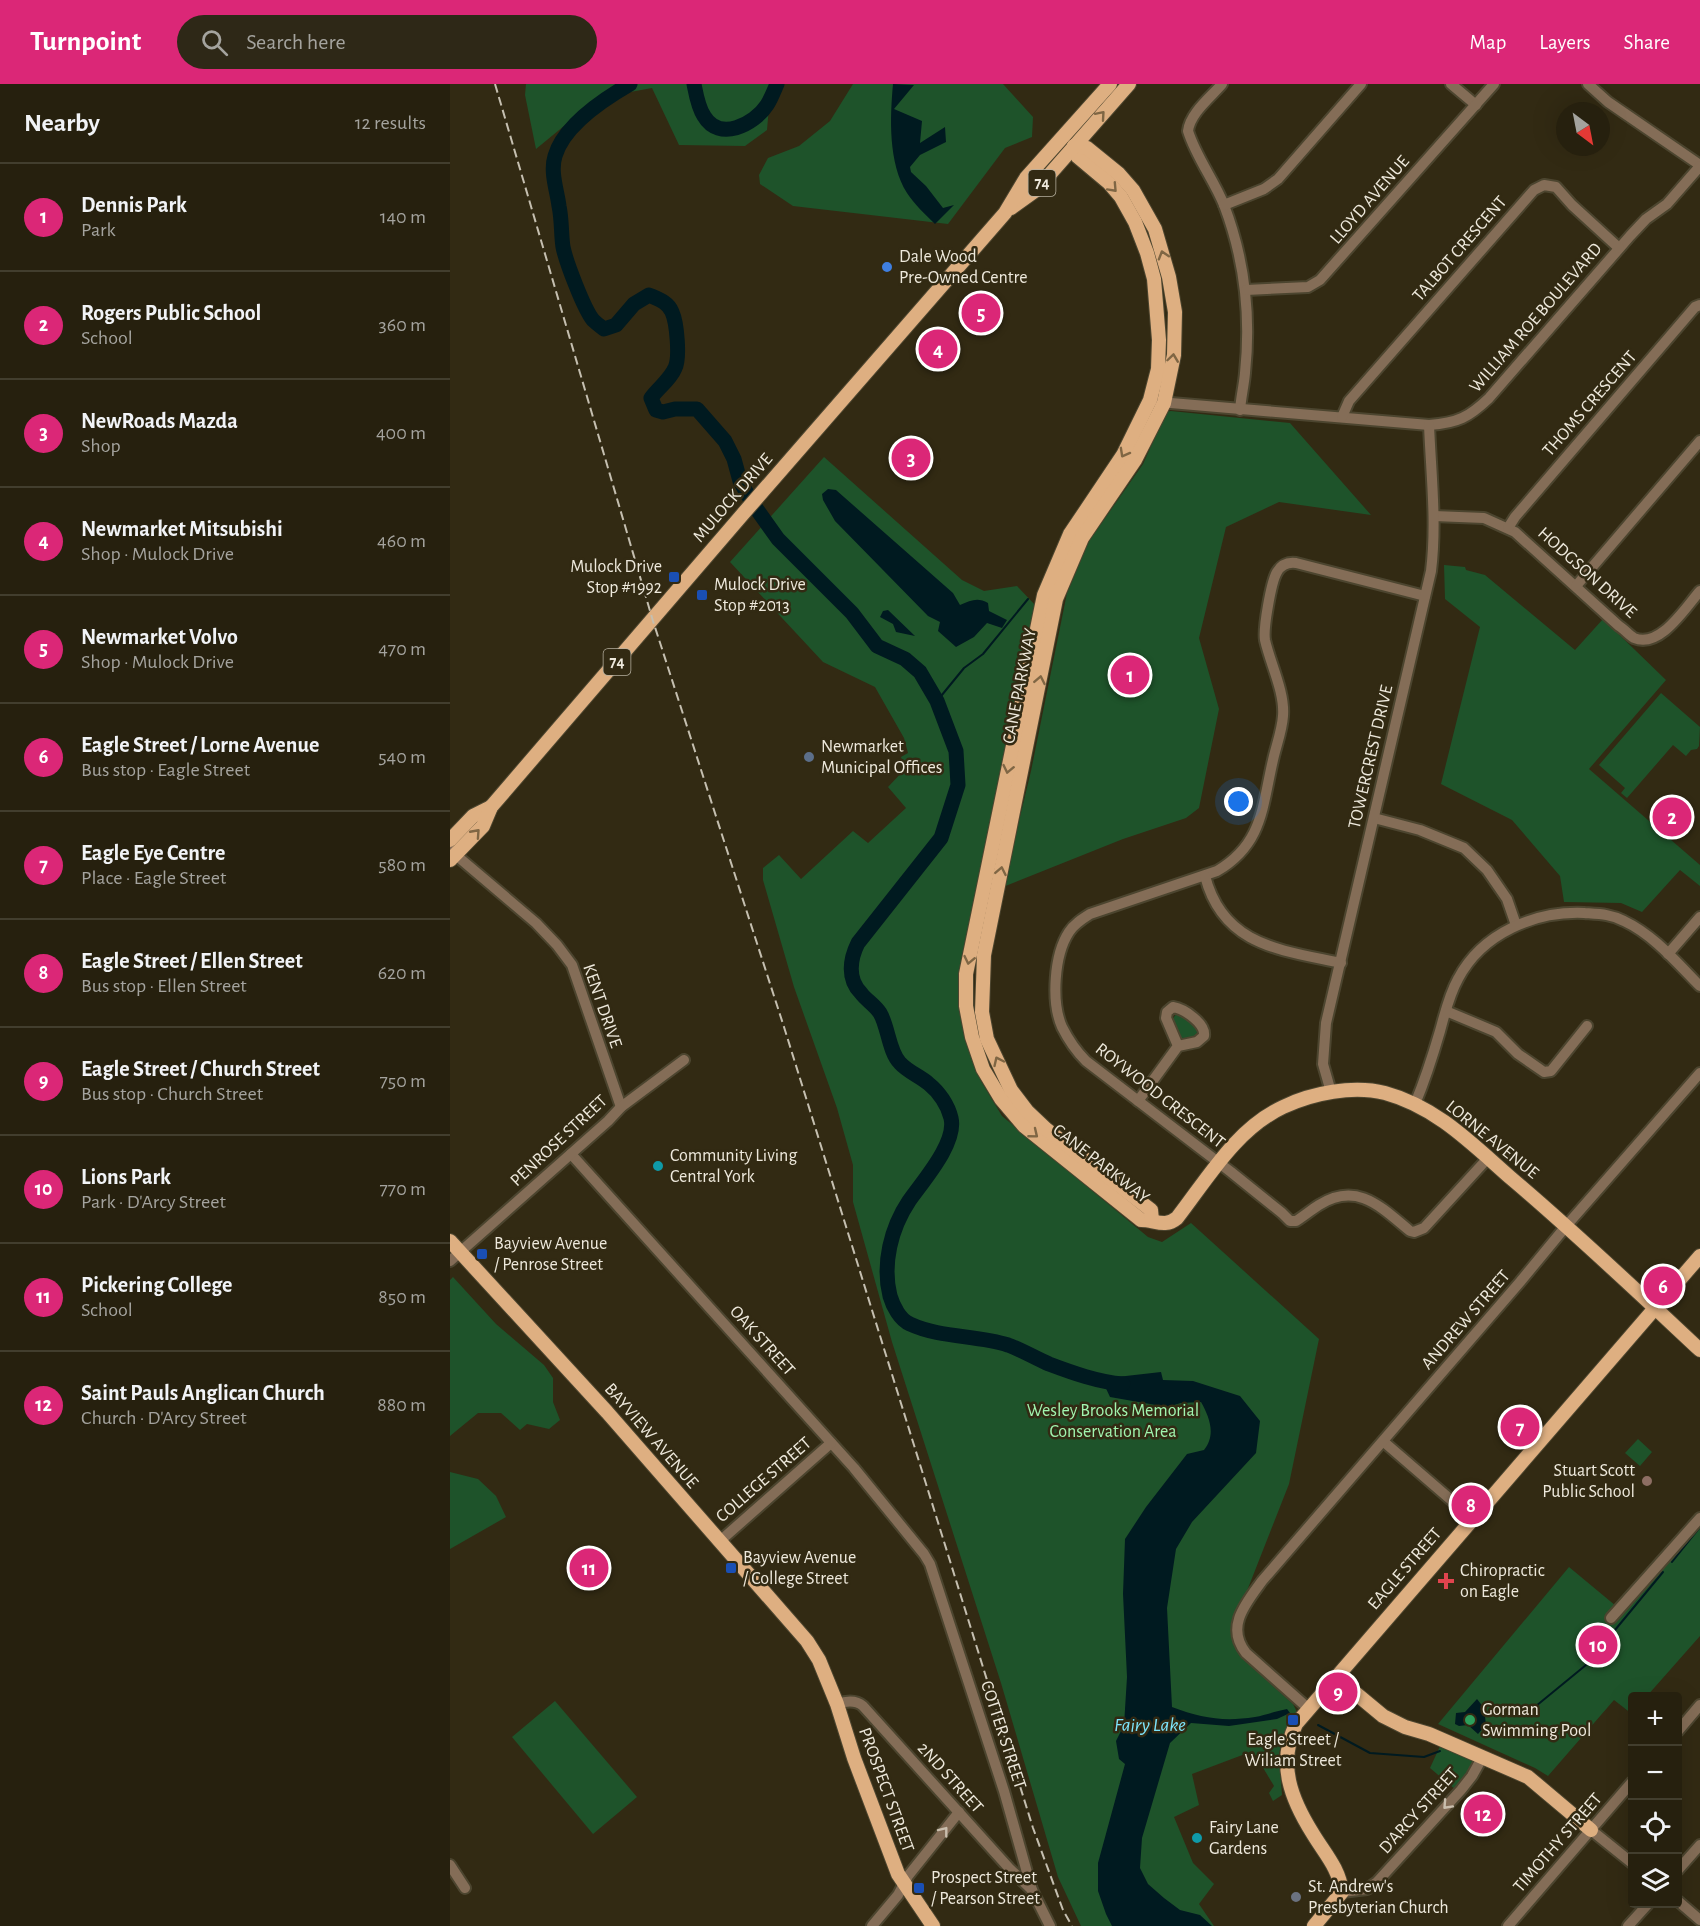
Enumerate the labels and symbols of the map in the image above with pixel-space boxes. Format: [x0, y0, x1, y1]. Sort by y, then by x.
north arrow [1556, 102, 1610, 156]
one-way arrow [1094, 111, 1105, 122]
street label: LLOYD AVENUE [1327, 152, 1413, 248]
road number: 74 [1028, 170, 1056, 196]
one-way arrow [1106, 182, 1117, 192]
street label: TALBOT CRESCENT [1409, 193, 1511, 305]
street label: WILLIAM ROE BOULEVARD [1466, 240, 1606, 396]
place label: Dale Wood Pre-Owned Centre [899, 248, 1028, 287]
one-way arrow [1158, 250, 1170, 261]
marker: Dale Wood Pre-Owned Centre [880, 260, 894, 274]
pin: 5 [962, 290, 1000, 336]
pin: 4 [918, 326, 958, 372]
street label: THOMS CRESCENT [1539, 348, 1641, 460]
one-way arrow [1166, 353, 1178, 362]
pin: 3 [892, 436, 930, 481]
one-way arrow [1120, 446, 1131, 457]
street label: MULOCK DRIVE [690, 450, 776, 546]
street label: HODGSON DRIVE [1534, 524, 1640, 622]
place label: Mulock Drive Stop #1992 [570, 558, 662, 597]
marker: Mulock Drive Stop #1992 [667, 570, 681, 584]
place label: Mulock Drive Stop #2013 [714, 576, 806, 615]
marker: Mulock Drive Stop #2013 [695, 588, 709, 602]
street label: CANE PARKWAY [1000, 626, 1040, 745]
road number: 74 [604, 649, 630, 675]
pin: 1 [1110, 652, 1150, 698]
one-way arrow [1033, 675, 1046, 685]
street label: TOWERCREST DRIVE [1346, 683, 1396, 831]
place label: Newmarket Municipal Offices [821, 738, 942, 777]
marker: Newmarket Municipal Offices [802, 750, 816, 764]
one-way arrow [1002, 764, 1015, 774]
your location [1224, 787, 1253, 816]
pin: 2 [1652, 794, 1692, 840]
one-way arrow [469, 829, 480, 840]
one-way arrow [994, 866, 1007, 876]
one-way arrow [963, 955, 976, 965]
street label: KENT DRIVE [579, 962, 625, 1051]
street label: ROYWOOD CRESCENT [1092, 1040, 1228, 1152]
one-way arrow [993, 1057, 1005, 1068]
street label: PENROSE STREET [507, 1092, 611, 1190]
street label: LORNE AVENUE [1442, 1097, 1542, 1183]
street label: CANE PARKWAY [1049, 1121, 1153, 1207]
one-way arrow [1027, 1127, 1038, 1138]
place label: Community Living Central York [670, 1147, 797, 1186]
marker: Community Living Central York [651, 1159, 665, 1173]
place label: Bayview Avenue / Penrose Street [494, 1235, 607, 1274]
marker: Bayview Avenue / Penrose Street [475, 1247, 489, 1261]
pin: 6 [1644, 1264, 1682, 1308]
street label: ANDREW STREET [1418, 1267, 1514, 1373]
street label: OAK STREET [726, 1302, 798, 1380]
street label: BAYVIEW AVENUE [601, 1380, 701, 1492]
park label: Wesley Brooks Memorial Conservation Area [1027, 1402, 1199, 1441]
pin: 7 [1500, 1404, 1540, 1450]
street label: COLLEGE STREET [713, 1434, 815, 1526]
place label: Stuart Scott Public School [1542, 1462, 1635, 1501]
marker: Stuart Scott Public School [1640, 1474, 1654, 1488]
pin: 8 [1452, 1482, 1490, 1528]
street label: EAGLE STREET [1365, 1524, 1445, 1613]
pin: 11 [570, 1546, 608, 1590]
place label: Bayview Avenue / College Street [743, 1549, 856, 1588]
marker: Bayview Avenue / College Street [724, 1561, 738, 1575]
place label: Chiropractic on Eagle [1460, 1562, 1545, 1601]
marker: Chiropractic on Eagle [1437, 1572, 1455, 1590]
pin: 10 [1578, 1622, 1618, 1668]
pin: 9 [1318, 1670, 1358, 1714]
street label: COTTER STREET [977, 1679, 1029, 1791]
place label: Gorman Swimming Pool [1482, 1701, 1591, 1740]
marker: Eagle Street / Wiliam Street [1286, 1713, 1300, 1727]
marker: Gorman Swimming Pool [1463, 1713, 1477, 1727]
water label: Fairy Lake [1114, 1715, 1186, 1735]
street label: PROSPECT STREET [855, 1725, 917, 1855]
place label: Eagle Street / Wiliam Street [1244, 1731, 1342, 1770]
street label: 2ND STREET [914, 1739, 986, 1817]
street label: D'ARCY STREET [1376, 1765, 1462, 1857]
street label: TIMOTHY STREET [1510, 1790, 1606, 1896]
pin: 12 [1464, 1792, 1502, 1836]
one-way arrow [1443, 1798, 1454, 1809]
place label: Fairy Lane Gardens [1209, 1819, 1279, 1858]
one-way arrow [936, 1827, 947, 1838]
marker: Fairy Lane Gardens [1190, 1831, 1204, 1845]
place label: Prospect Street / Pearson Street [931, 1869, 1040, 1908]
place label: St. Andrew's Presbyterian Church [1308, 1878, 1449, 1917]
marker: Prospect Street / Pearson Street [912, 1881, 926, 1895]
marker: St. Andrew's Presbyterian Church [1289, 1890, 1303, 1904]

